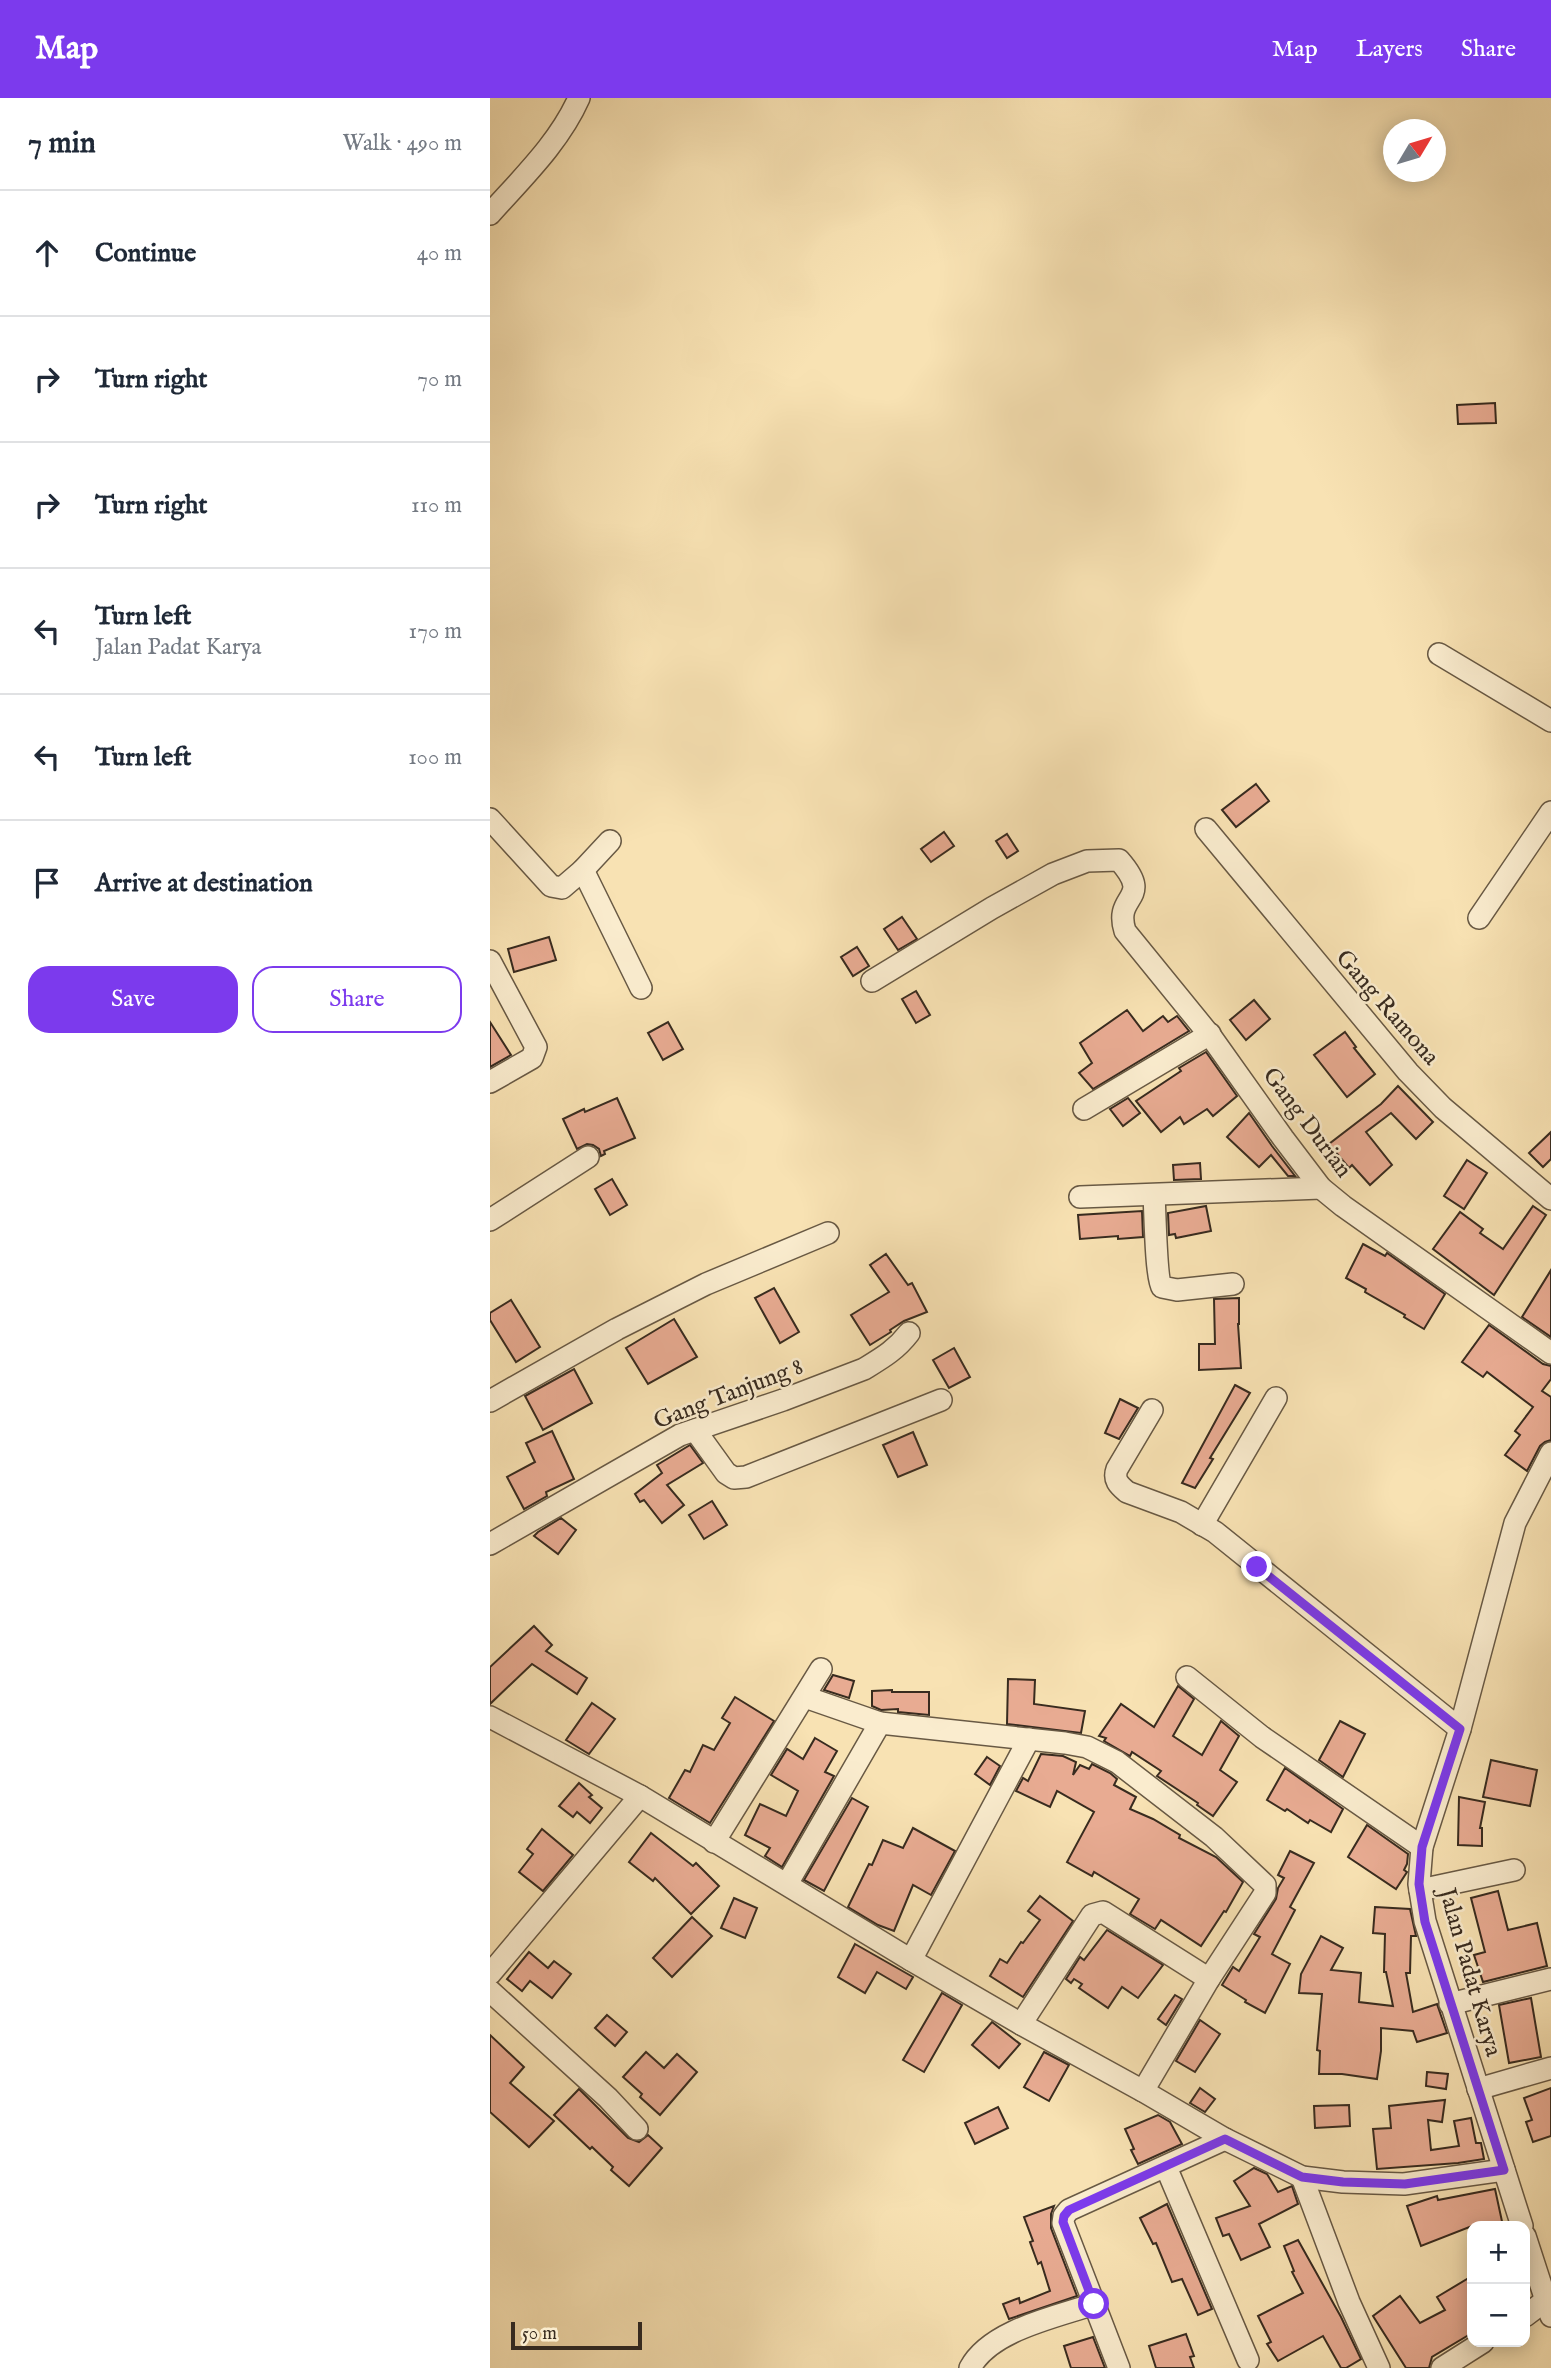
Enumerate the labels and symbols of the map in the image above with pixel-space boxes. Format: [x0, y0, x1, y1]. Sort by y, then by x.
north arrow [1383, 119, 1446, 182]
street label: Gang Ramona [1328, 944, 1446, 1073]
street label: Gang Durian [1255, 1061, 1359, 1185]
street label: Gang Tanjung 8 [649, 1352, 808, 1437]
route end [1241, 1551, 1272, 1582]
street label: Jalan Padat Karya [1430, 1882, 1509, 2061]
route start [1078, 2288, 1109, 2319]
scale bar [511, 2319, 642, 2351]

